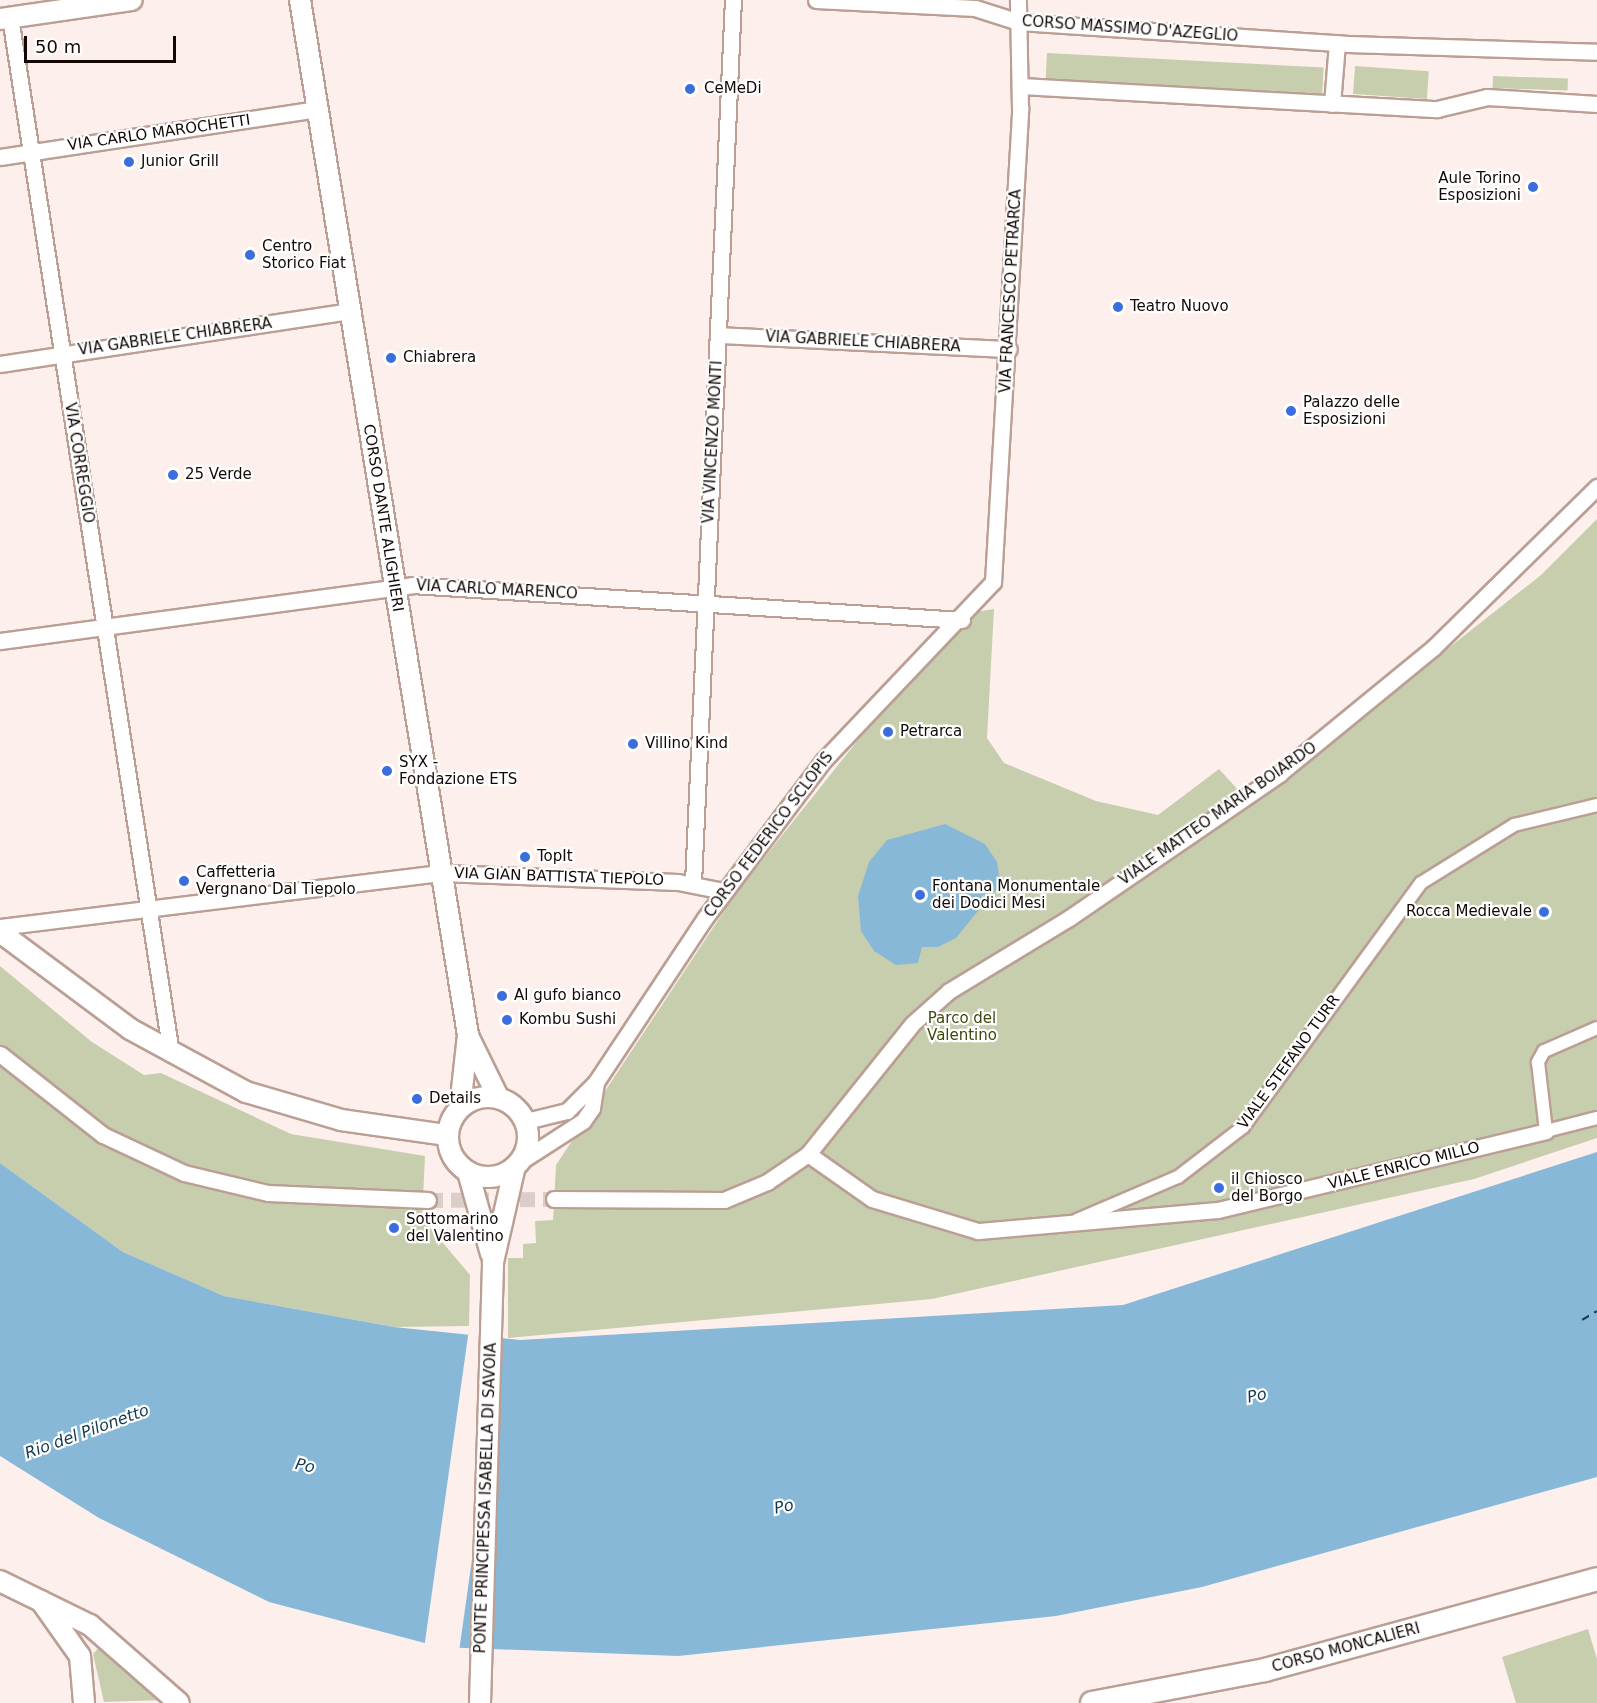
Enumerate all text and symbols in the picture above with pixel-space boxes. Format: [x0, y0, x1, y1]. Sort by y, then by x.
street label: CORSO MASSIMO D'AZEGLIO [1021, 12, 1239, 46]
scale bar [27, 24, 178, 62]
text: 50 m [35, 36, 81, 57]
marker: CeMeDi [681, 80, 699, 98]
place label: CeMeDi [704, 80, 762, 98]
street label: VIA CARLO MAROCHETTI [66, 111, 252, 155]
place label: Junior Grill [141, 153, 219, 171]
marker: Junior Grill [122, 155, 136, 169]
place label: Aule Torino Esposizioni [1438, 169, 1521, 204]
marker: Aule Torino Esposizioni [1526, 180, 1540, 194]
street label: VIA FRANCESCO PETRARCA [997, 189, 1025, 393]
place label: Centro Storico Fiat [262, 237, 346, 272]
marker: Centro Storico Fiat [243, 248, 257, 262]
place label: Teatro Nuovo [1130, 298, 1229, 316]
marker: Teatro Nuovo [1111, 300, 1125, 314]
street label: VIA GABRIELE CHIABRERA [77, 314, 273, 360]
street label: VIA GABRIELE CHIABRERA [765, 328, 961, 356]
place label: Chiabrera [403, 349, 476, 367]
marker: Chiabrera [384, 351, 398, 365]
street label: VIA VINCENZO MONTI [700, 360, 726, 524]
place label: Palazzo delle Esposizioni [1303, 393, 1400, 428]
street label: VIA CORREGGIO [61, 401, 97, 525]
marker: Palazzo delle Esposizioni [1284, 404, 1298, 418]
street label: CORSO DANTE ALIGHIERI [359, 423, 407, 613]
place label: 25 Verde [185, 466, 252, 484]
marker: 25 Verde [166, 468, 180, 482]
street label: VIA CARLO MARENCO [416, 577, 578, 603]
place label: Petrarca [900, 723, 962, 741]
marker: Petrarca [881, 725, 895, 739]
place label: Villino Kind [645, 735, 728, 753]
marker: Villino Kind [626, 737, 640, 751]
street label: VIALE MATTEO MARIA BOIARDO [1116, 739, 1320, 889]
street label: CORSO FEDERICO SCLOPIS [701, 749, 837, 921]
place label: SYX - Fondazione ETS [399, 753, 517, 788]
marker: SYX - Fondazione ETS [380, 764, 394, 778]
place label: TopIt [537, 848, 573, 866]
marker: TopIt [518, 850, 532, 864]
place label: Caffetteria Vergnano Dal Tiepolo [196, 863, 356, 898]
street label: VIA GIAN BATTISTA TIEPOLO [454, 864, 664, 890]
marker: Caffetteria Vergnano Dal Tiepolo [177, 874, 191, 888]
place label: Fontana Monumentale dei Dodici Mesi [932, 877, 1100, 912]
marker: Fontana Monumentale dei Dodici Mesi [913, 888, 927, 902]
place label: Rocca Medievale [1406, 903, 1532, 921]
marker: Rocca Medievale [1537, 905, 1551, 919]
place label: Al gufo bianco [514, 987, 621, 1005]
marker: Al gufo bianco [495, 989, 509, 1003]
street label: VIALE STEFANO TURR [1234, 991, 1344, 1133]
park label: Parco del Valentino [927, 1009, 997, 1044]
place label: Kombu Sushi [519, 1011, 616, 1029]
marker: Kombu Sushi [500, 1013, 514, 1027]
place label: Details [429, 1090, 481, 1108]
marker: Details [410, 1092, 424, 1106]
street label: VIALE ENRICO MILLO [1326, 1138, 1482, 1194]
place label: il Chiosco del Borgo [1231, 1170, 1303, 1205]
marker: il Chiosco del Borgo [1212, 1181, 1226, 1195]
place label: Sottomarino del Valentino [406, 1210, 504, 1245]
marker: Sottomarino del Valentino [387, 1221, 401, 1235]
street label: PONTE PRINCIPESSA ISABELLA DI SAVOIA [472, 1342, 500, 1654]
water label: Po [1245, 1384, 1269, 1408]
water label: Rio del Pilonetto [22, 1401, 152, 1463]
water label: Po [293, 1455, 317, 1477]
water label: Po [772, 1495, 796, 1519]
street label: CORSO MONCALIERI [1270, 1620, 1422, 1676]

